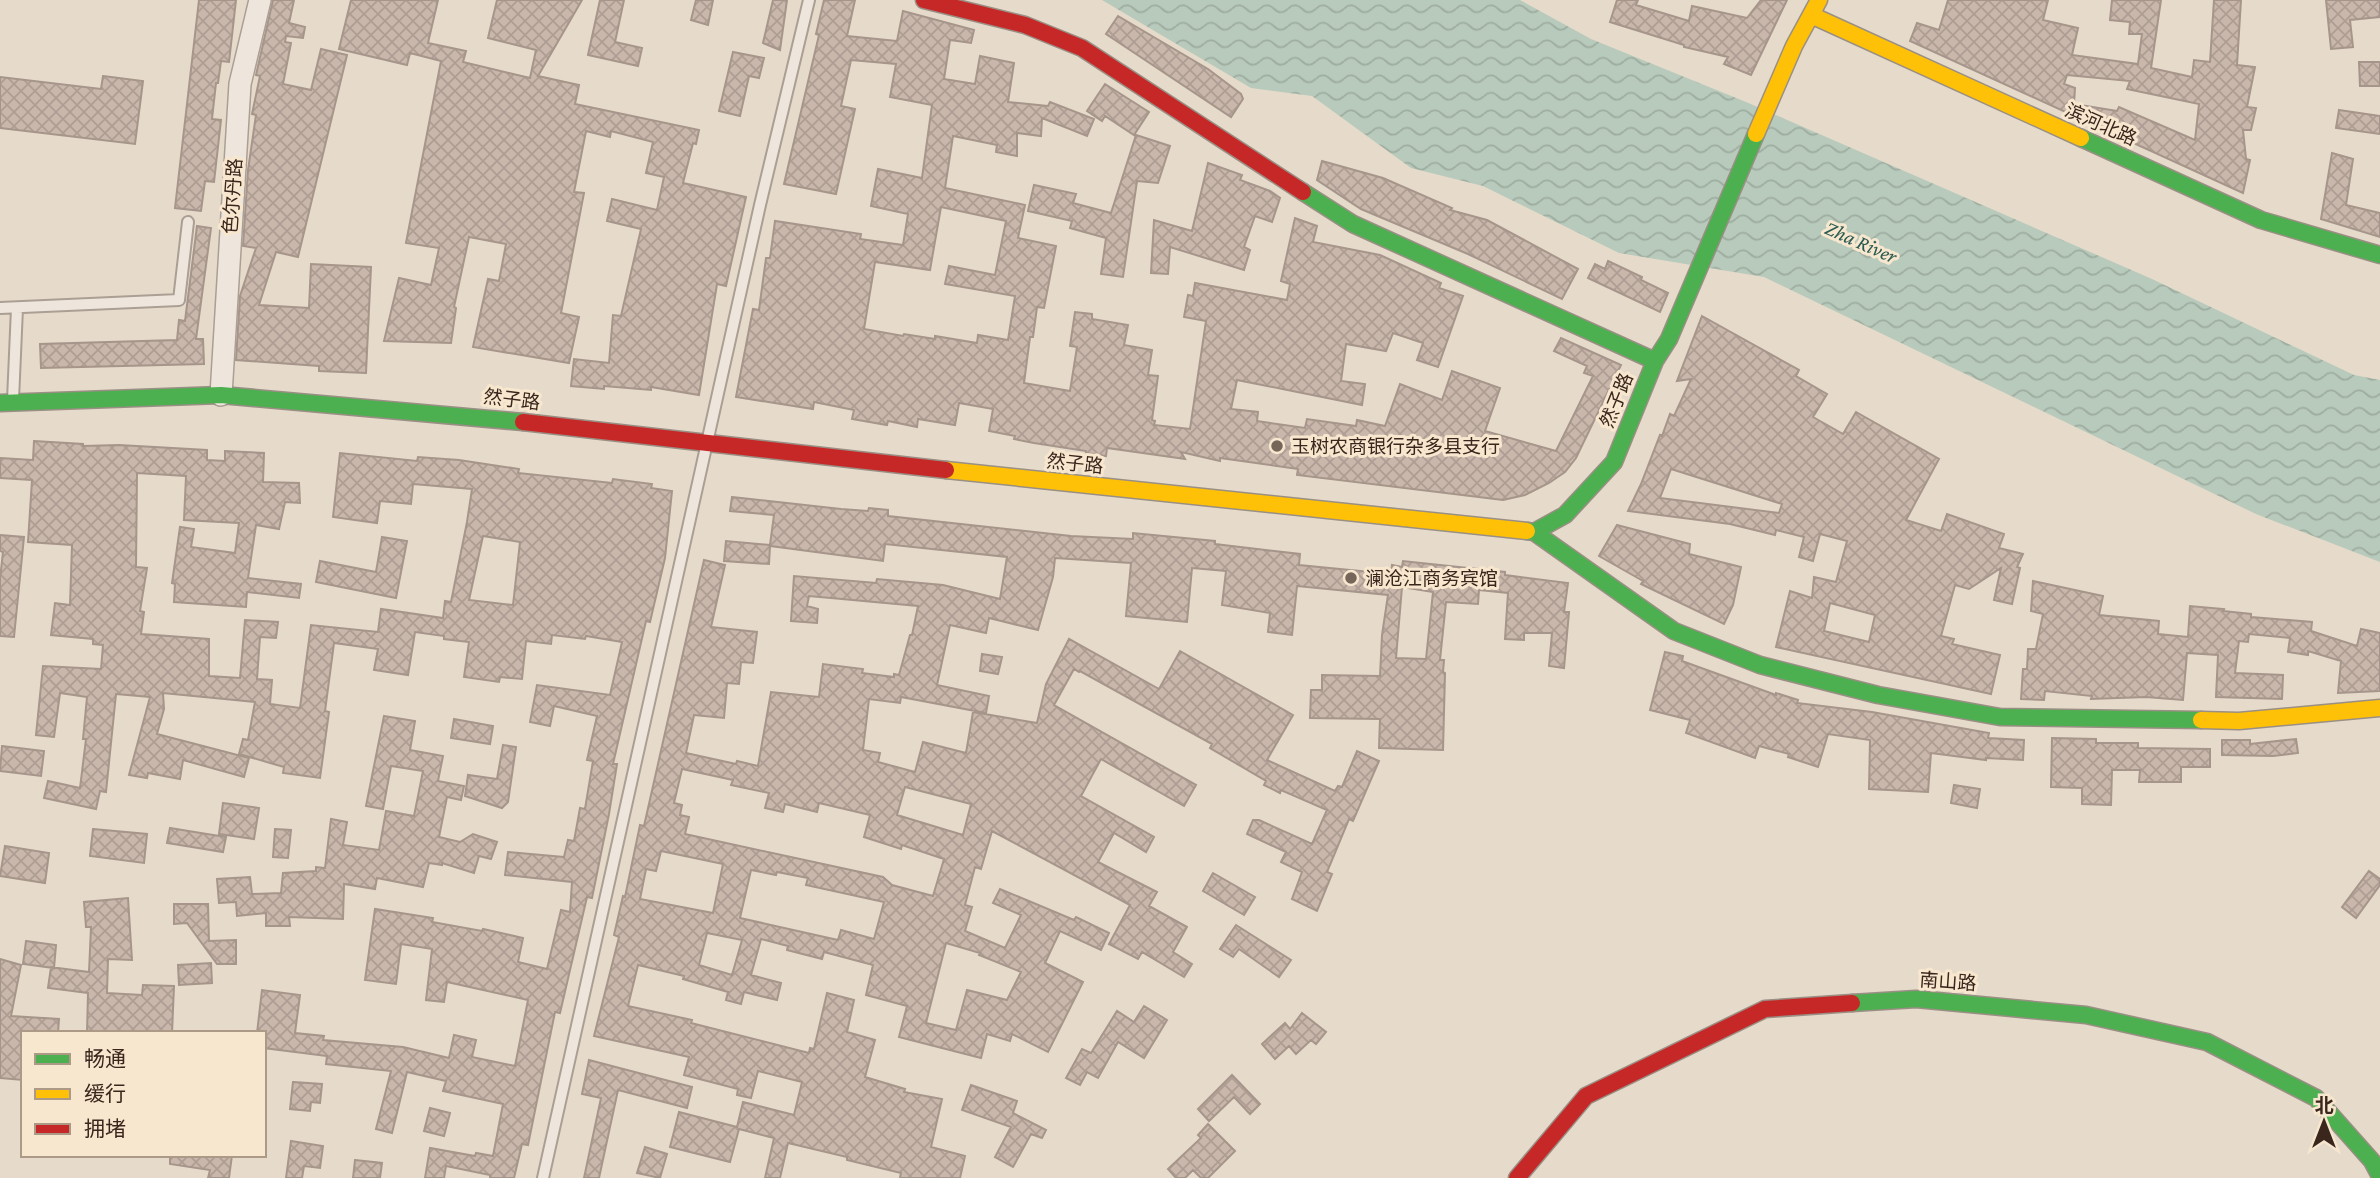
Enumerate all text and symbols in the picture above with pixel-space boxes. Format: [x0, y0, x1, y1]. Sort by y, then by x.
street label: 滨河北路 [2062, 99, 2140, 150]
street label: 色尔丹路 [219, 157, 246, 235]
water label: Zha River [1821, 216, 1901, 269]
street label: 然子路 [1596, 370, 1637, 431]
street label: 然子路 [482, 386, 542, 413]
place label: 玉树农商银行杂多县支行 [1291, 436, 1500, 457]
marker: 玉树农商银行杂多县支行 [1269, 438, 1285, 454]
street label: 然子路 [1045, 450, 1104, 477]
place label: 澜沧江商务宾馆 [1365, 568, 1498, 589]
marker: 澜沧江商务宾馆 [1343, 570, 1359, 586]
street label: 南山路 [1919, 969, 1977, 994]
legend [21, 1031, 266, 1157]
text: 畅通 [84, 1047, 126, 1071]
text: 缓行 [84, 1082, 126, 1106]
north arrow [2289, 1087, 2359, 1157]
text: 北 [2314, 1095, 2334, 1116]
text: 拥堵 [84, 1117, 126, 1141]

